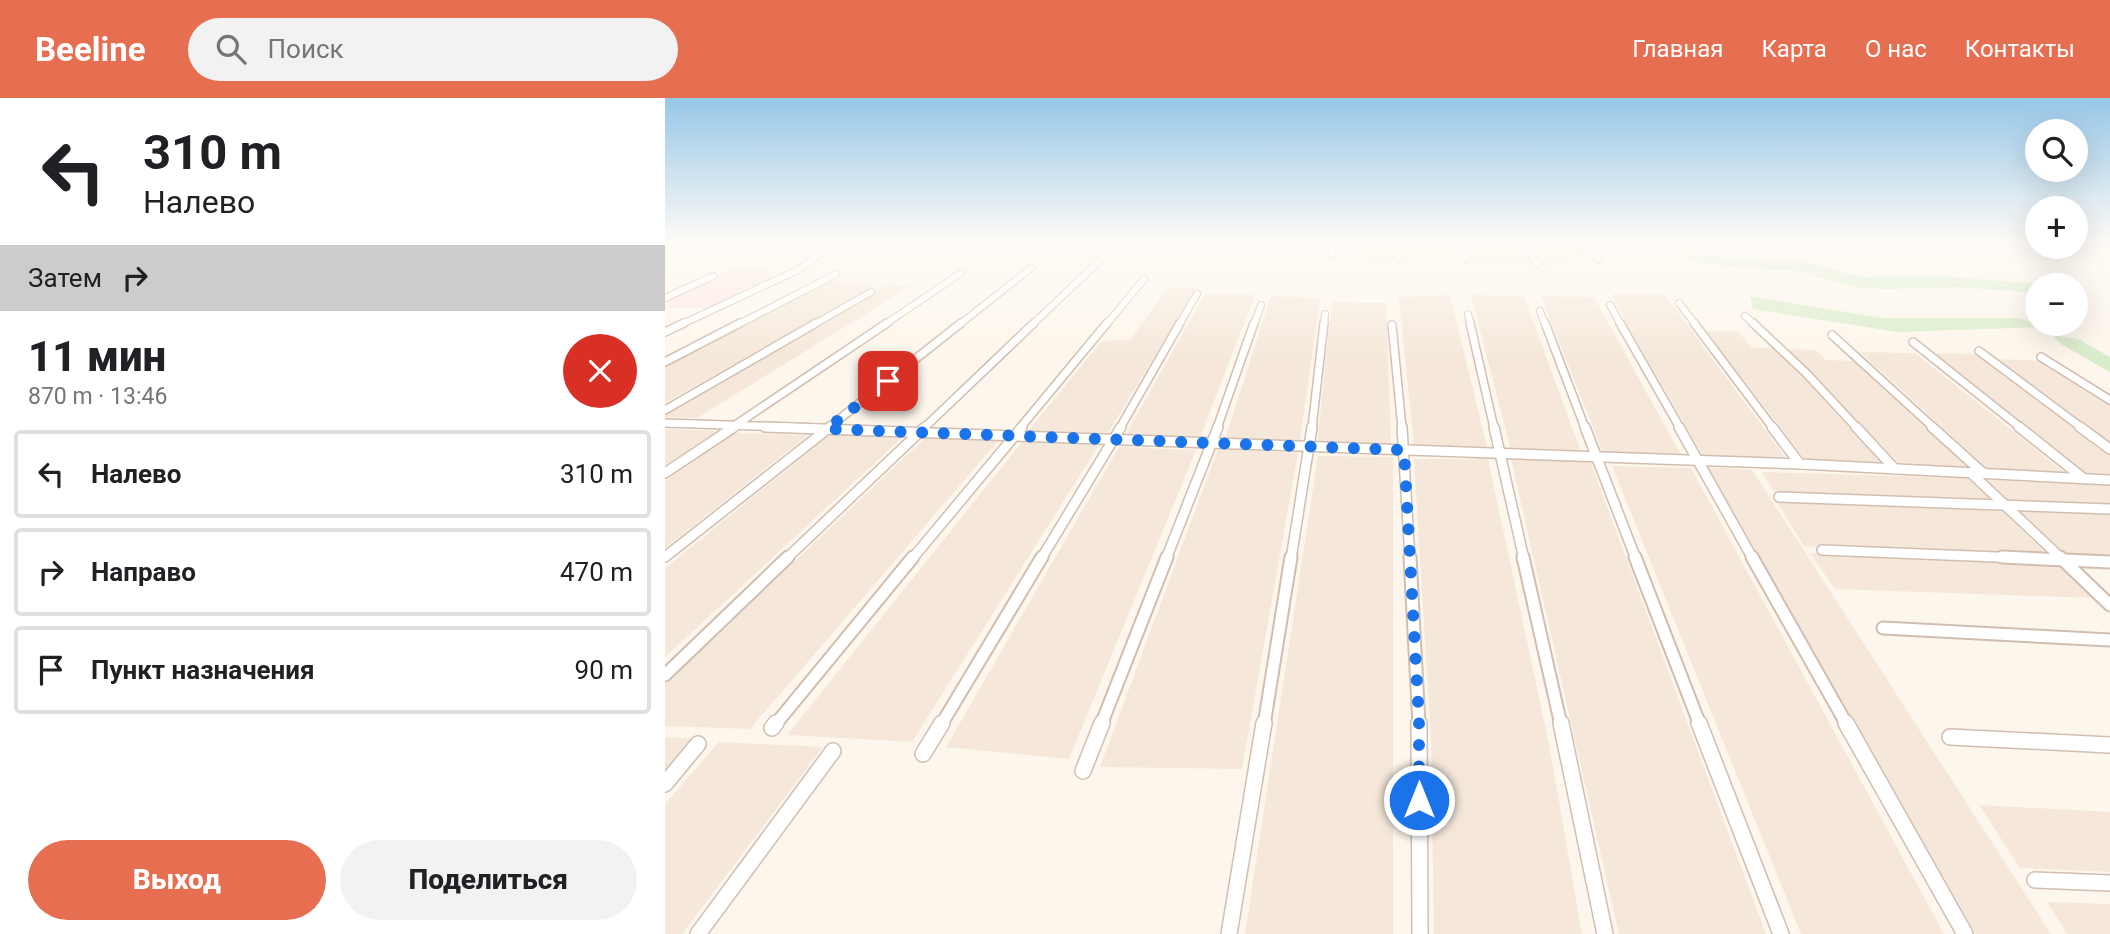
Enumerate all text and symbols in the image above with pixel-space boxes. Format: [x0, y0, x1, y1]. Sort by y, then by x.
search box [188, 18, 678, 81]
text: Beeline [35, 30, 146, 69]
icon: search [212, 30, 250, 68]
text: Поиск [268, 34, 344, 64]
text: Главная [1632, 35, 1723, 63]
text: Карта [1761, 35, 1827, 63]
text: О нас [1865, 35, 1927, 63]
text: Контакты [1965, 35, 2075, 63]
map controls [2025, 119, 2088, 336]
button: search [2025, 119, 2088, 182]
text: 310 m [143, 124, 282, 181]
icon: left [28, 126, 119, 217]
text: Налево [143, 183, 255, 221]
button: + [2025, 196, 2088, 259]
icon: right [116, 259, 154, 297]
text: Затем [28, 263, 102, 293]
button: − [2025, 273, 2088, 336]
text: 11 мин [28, 332, 166, 381]
button: close [563, 334, 637, 408]
pin [858, 351, 918, 411]
icon: arrive [869, 362, 907, 400]
text: 870 m · 13:46 [28, 383, 167, 410]
icon: left [32, 455, 70, 493]
text: Налево [91, 459, 181, 489]
text: 310 m [560, 459, 633, 489]
icon: right [32, 553, 70, 591]
text: Направо [91, 557, 196, 587]
text: 470 m [560, 557, 633, 587]
icon: arrive [32, 651, 70, 689]
text: Пункт назначения [91, 655, 315, 685]
text: 90 m [575, 655, 633, 685]
position arrow [1382, 763, 1456, 837]
button: Выход [28, 840, 326, 920]
button: Поделиться [340, 840, 637, 920]

